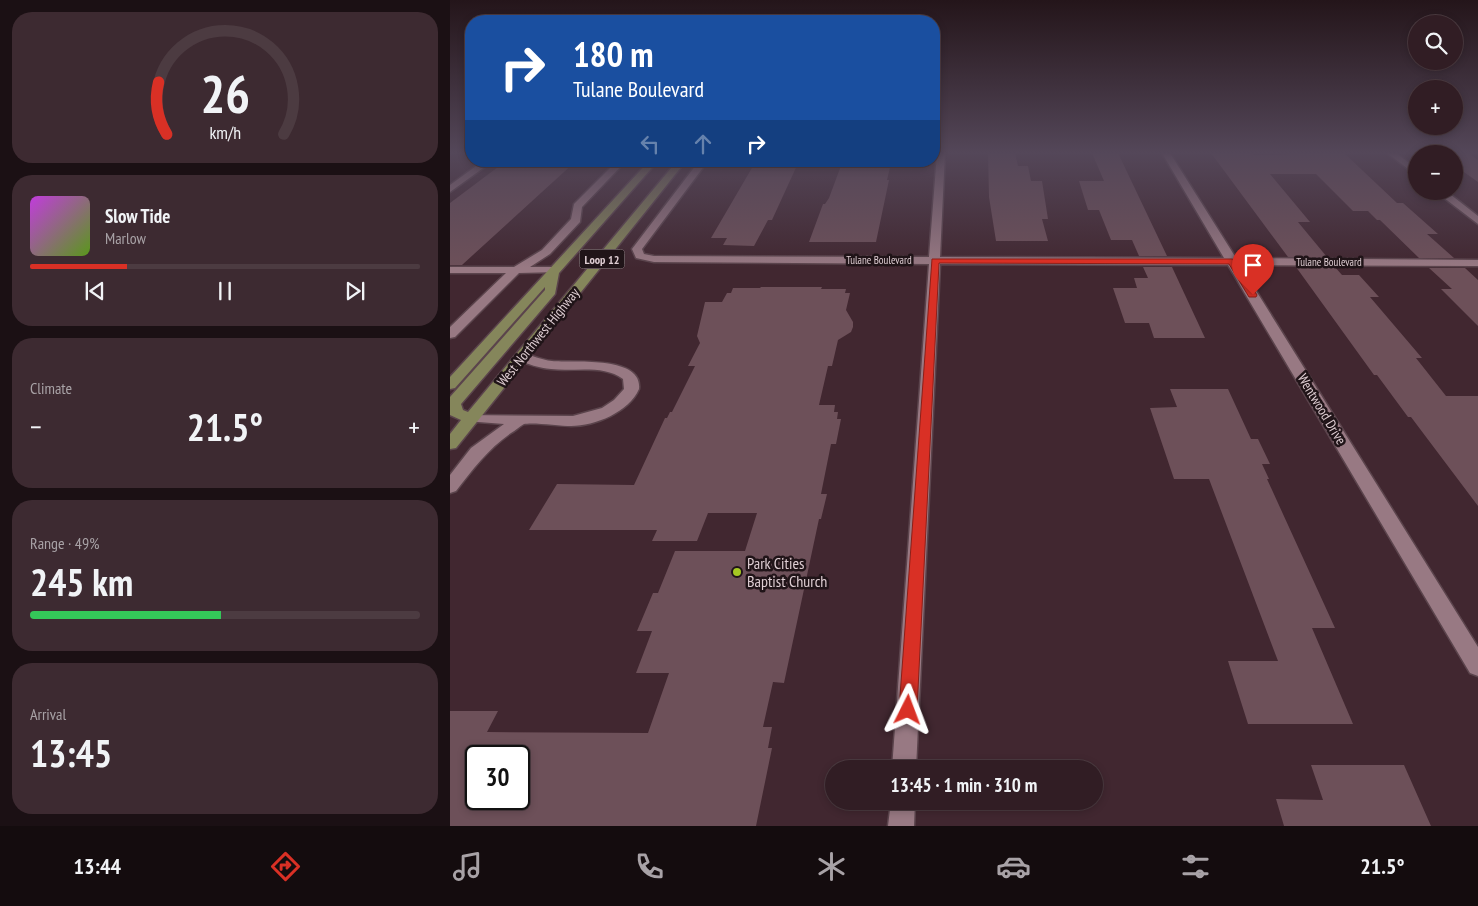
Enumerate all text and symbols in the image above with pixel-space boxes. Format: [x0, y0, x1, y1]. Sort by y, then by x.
map controls [1408, 15, 1463, 200]
button: search [1408, 15, 1463, 70]
text: 180 m [573, 31, 654, 77]
icon: right [490, 35, 555, 100]
text: 26 [200, 60, 250, 127]
text: Tulane Boulevard [573, 75, 704, 103]
button: + [1408, 80, 1463, 135]
text: km/h [209, 121, 241, 144]
icon: left [636, 130, 664, 158]
icon: ahead [689, 130, 717, 158]
icon: right [742, 130, 770, 158]
button: − [1408, 145, 1463, 200]
text: Slow Tide [105, 204, 170, 228]
text: Marlow [105, 228, 146, 248]
pin [1232, 244, 1274, 295]
road number: Loop 12 [580, 250, 624, 268]
icon: arrive [1239, 251, 1267, 279]
street label: Tulane Boulevard [846, 253, 912, 267]
street label: Tulane Boulevard [1296, 255, 1362, 269]
icon: previous [81, 277, 109, 305]
icon: pause [211, 277, 239, 305]
icon: next [341, 277, 369, 305]
street label: West Northwest Highway [493, 284, 584, 390]
street label: Wentwood Drive [1294, 370, 1350, 448]
text: Climate [30, 378, 72, 398]
text: 21.5° [187, 402, 263, 451]
text: − [30, 408, 42, 445]
text: + [408, 408, 420, 445]
text: Range · 49% [30, 533, 99, 553]
place label: Park Cities Baptist Church [747, 553, 827, 591]
text: 245 km [30, 557, 133, 606]
marker: Park Cities Baptist Church [731, 566, 743, 578]
position arrow [881, 683, 933, 735]
text: Arrival [30, 704, 66, 724]
text: 13:45 [30, 728, 112, 777]
speed limit sign: 30 [465, 745, 530, 810]
text: 13:45 · 1 min · 310 m [891, 773, 1037, 797]
icon: directions [268, 849, 303, 884]
icon: music [450, 849, 485, 884]
icon: phone [632, 849, 667, 884]
icon: climate [814, 849, 849, 884]
icon: car [996, 849, 1031, 884]
icon: filters [1178, 849, 1213, 884]
text: 13:44 [74, 852, 121, 880]
text: 21.5° [1360, 852, 1404, 880]

